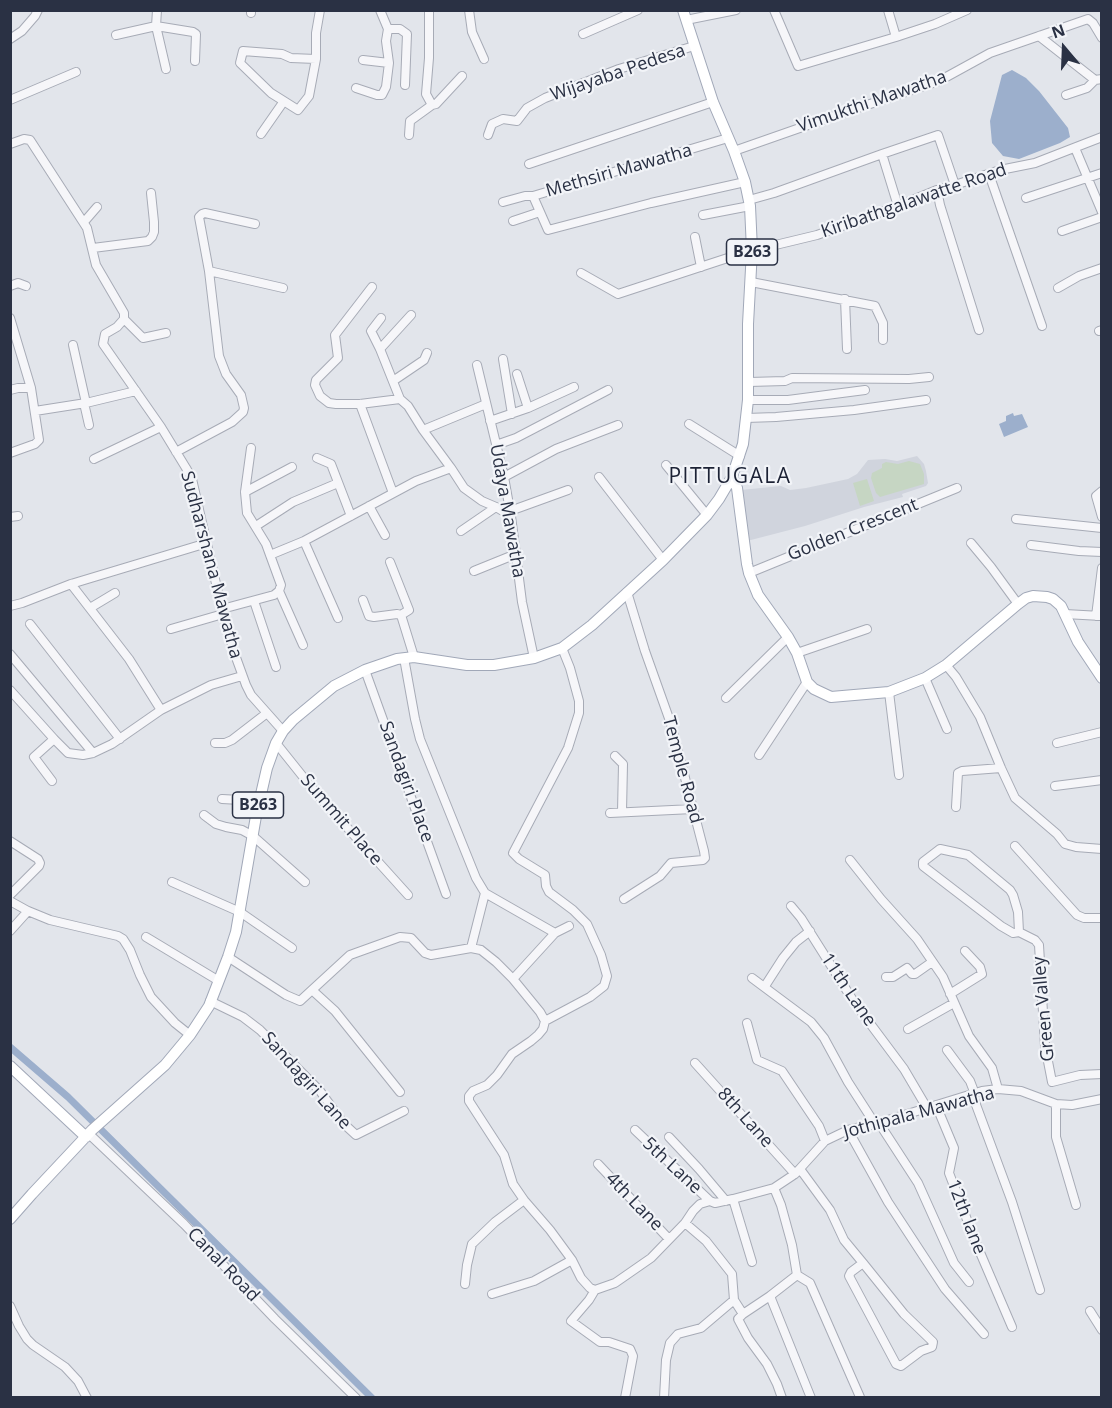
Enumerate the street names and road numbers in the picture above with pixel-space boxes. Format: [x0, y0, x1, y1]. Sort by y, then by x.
street label: Wijayaba Pedesa [548, 40, 688, 106]
street label: Vimukthi Mawatha [794, 66, 950, 138]
street label: Methsiri Mawatha [543, 140, 695, 202]
street label: Kiribathgalawatte Road [818, 159, 1010, 243]
road number: B263 [726, 239, 777, 265]
street label: Udaya Mawatha [485, 442, 529, 580]
street label: Sudharshana Mawatha [176, 469, 246, 661]
street label: Golden Crescent [785, 494, 921, 566]
street label: Temple Road [657, 714, 707, 826]
street label: Sandagiri Place [374, 719, 438, 845]
street label: Summit Place [295, 770, 387, 870]
road number: B263 [232, 792, 284, 818]
street label: 11th Lane [816, 949, 880, 1031]
street label: Green Valley [1029, 956, 1059, 1062]
street label: Sandagiri Lane [257, 1028, 355, 1134]
street label: Jothipala Mawatha [841, 1082, 997, 1144]
street label: 8th Lane [713, 1084, 777, 1152]
street label: 5th Lane [638, 1133, 706, 1199]
street label: 4th Lane [601, 1168, 667, 1236]
street label: 12th lane [942, 1177, 990, 1257]
street label: Canal Road [182, 1223, 264, 1307]

